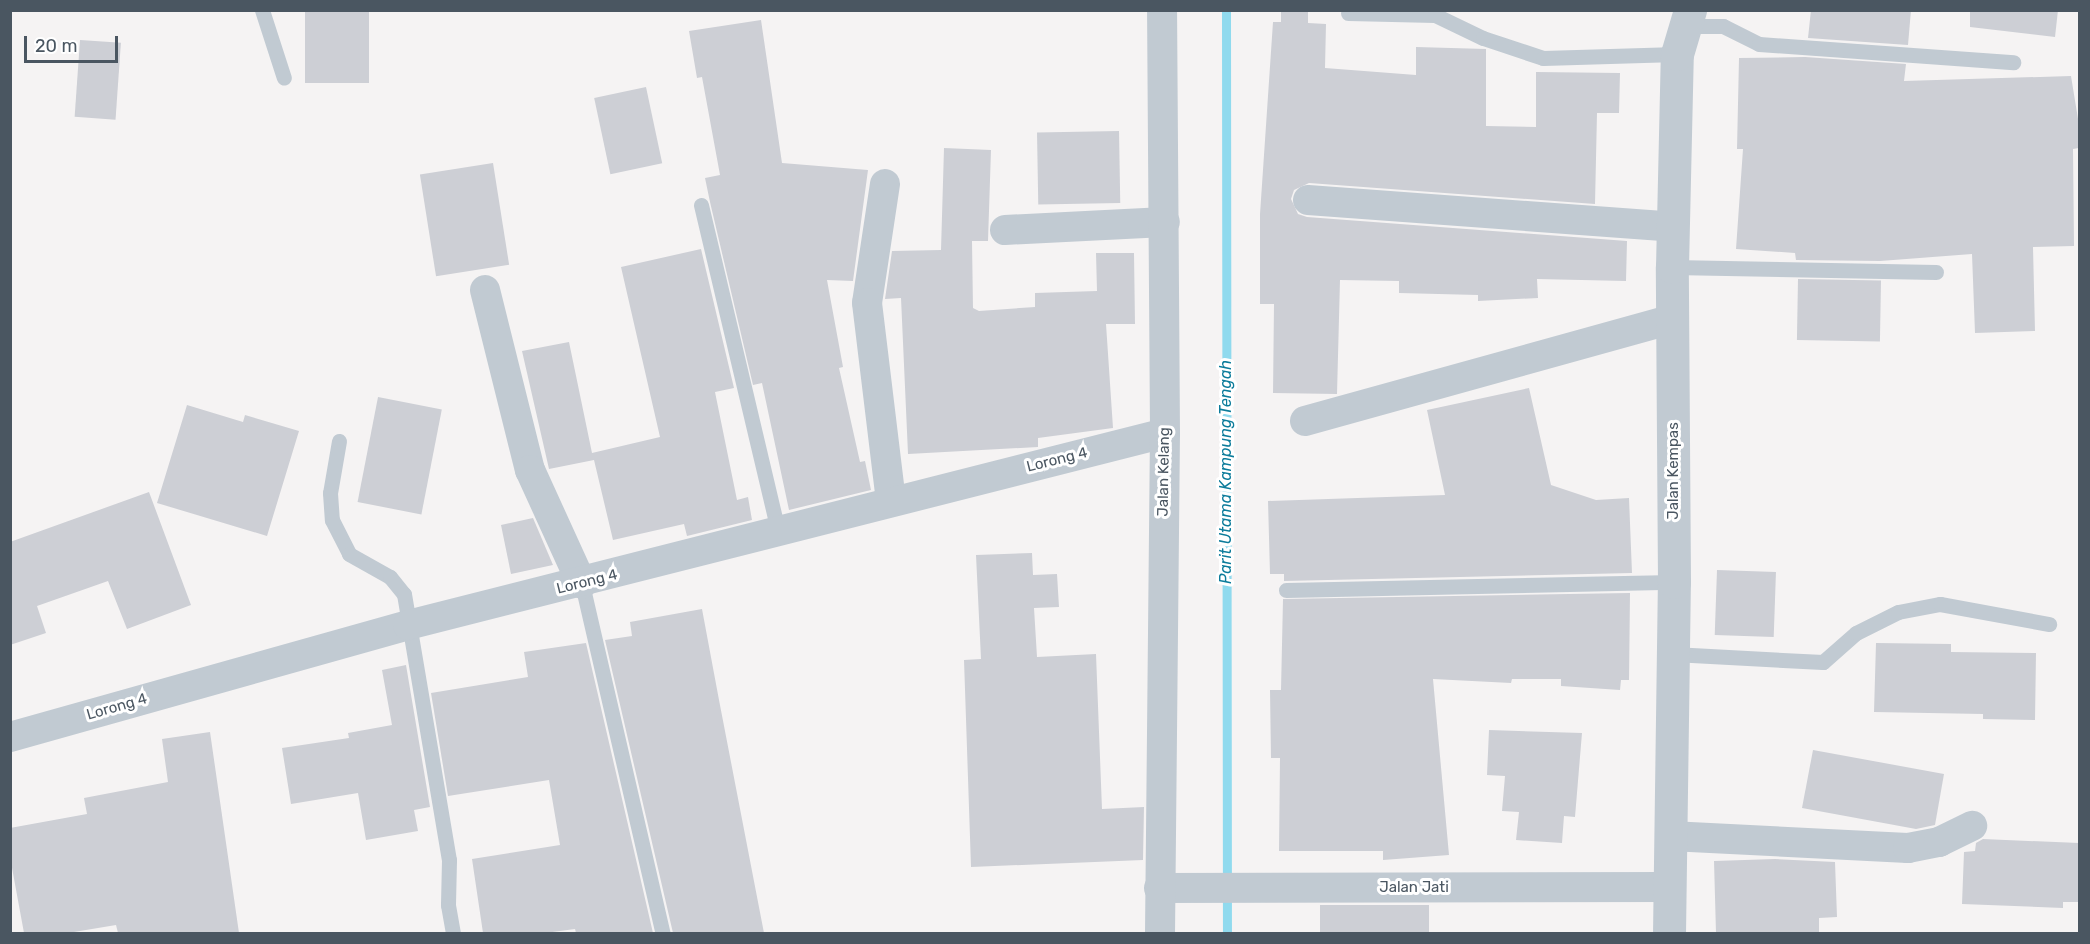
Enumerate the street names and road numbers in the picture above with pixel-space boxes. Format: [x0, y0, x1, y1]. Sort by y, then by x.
street label: Jalan Kempas [1665, 422, 1683, 520]
street label: Jalan Kelang [1154, 427, 1174, 517]
street label: Lorong 4 [1025, 444, 1089, 476]
street label: Lorong 4 [555, 566, 619, 598]
street label: Lorong 4 [85, 690, 149, 724]
street label: Jalan Jati [1379, 879, 1449, 897]

